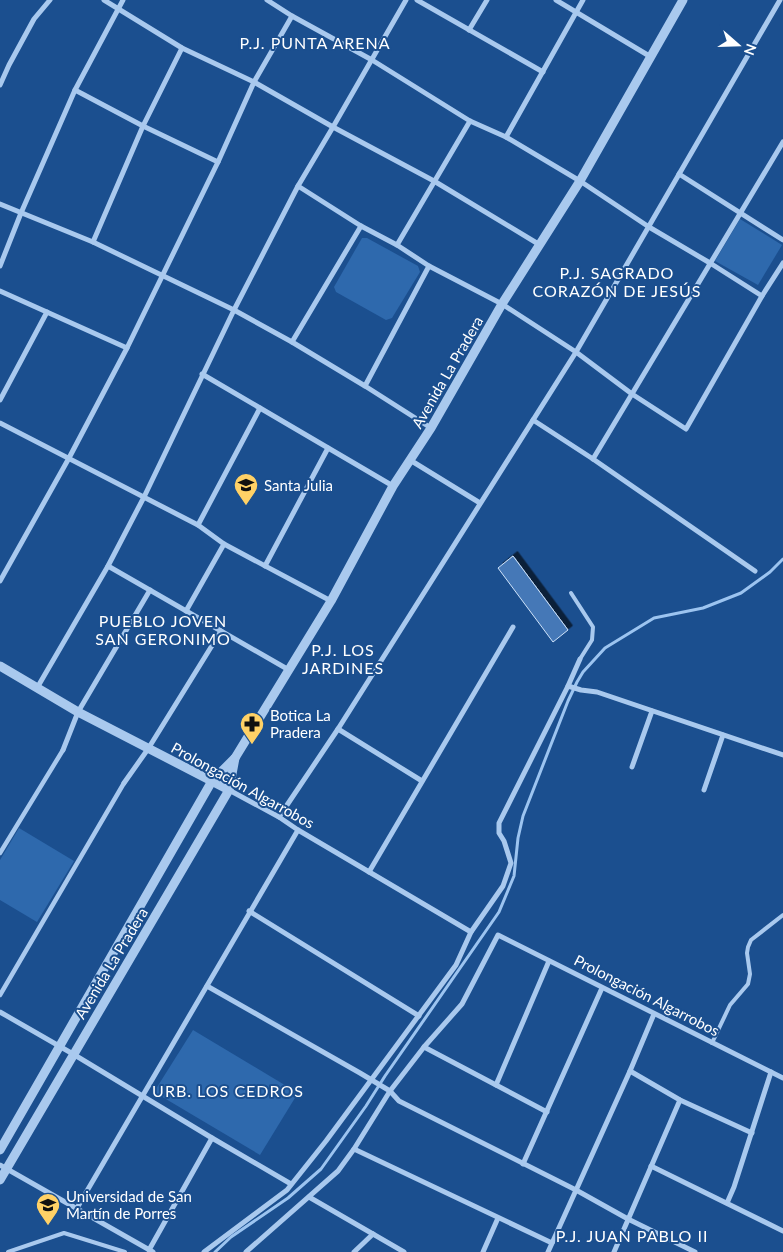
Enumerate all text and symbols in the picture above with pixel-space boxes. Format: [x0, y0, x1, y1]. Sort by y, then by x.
north arrow [713, 20, 763, 70]
district label: P.J. PUNTA ARENA [239, 33, 391, 52]
text: N [741, 42, 761, 58]
district label: P.J. SAGRADO CORAZÓN DE JESÚS [533, 263, 701, 300]
street label: Avenida La Pradera [408, 313, 486, 431]
school or university icon: Santa Julia [233, 472, 259, 506]
place label: Santa Julia [264, 476, 333, 494]
district label: PUEBLO JOVEN SAN GERONIMO [95, 611, 231, 648]
district label: P.J. LOS JARDINES [302, 640, 384, 677]
place label: Botica La Pradera [270, 706, 331, 741]
pharmacy icon: Botica La Pradera [239, 711, 265, 745]
street label: Prolongación Algarrobos [168, 738, 318, 832]
street label: Avenida La Pradera [71, 904, 151, 1022]
street label: Prolongación Algarrobos [571, 951, 723, 1039]
district label: URB. LOS CEDROS [152, 1081, 304, 1100]
place label: Universidad de San Martín de Porres [66, 1187, 192, 1222]
school or university icon: Universidad de San Martín de Porres [35, 1192, 61, 1226]
district label: P.J. JUAN PABLO II [556, 1226, 708, 1245]

